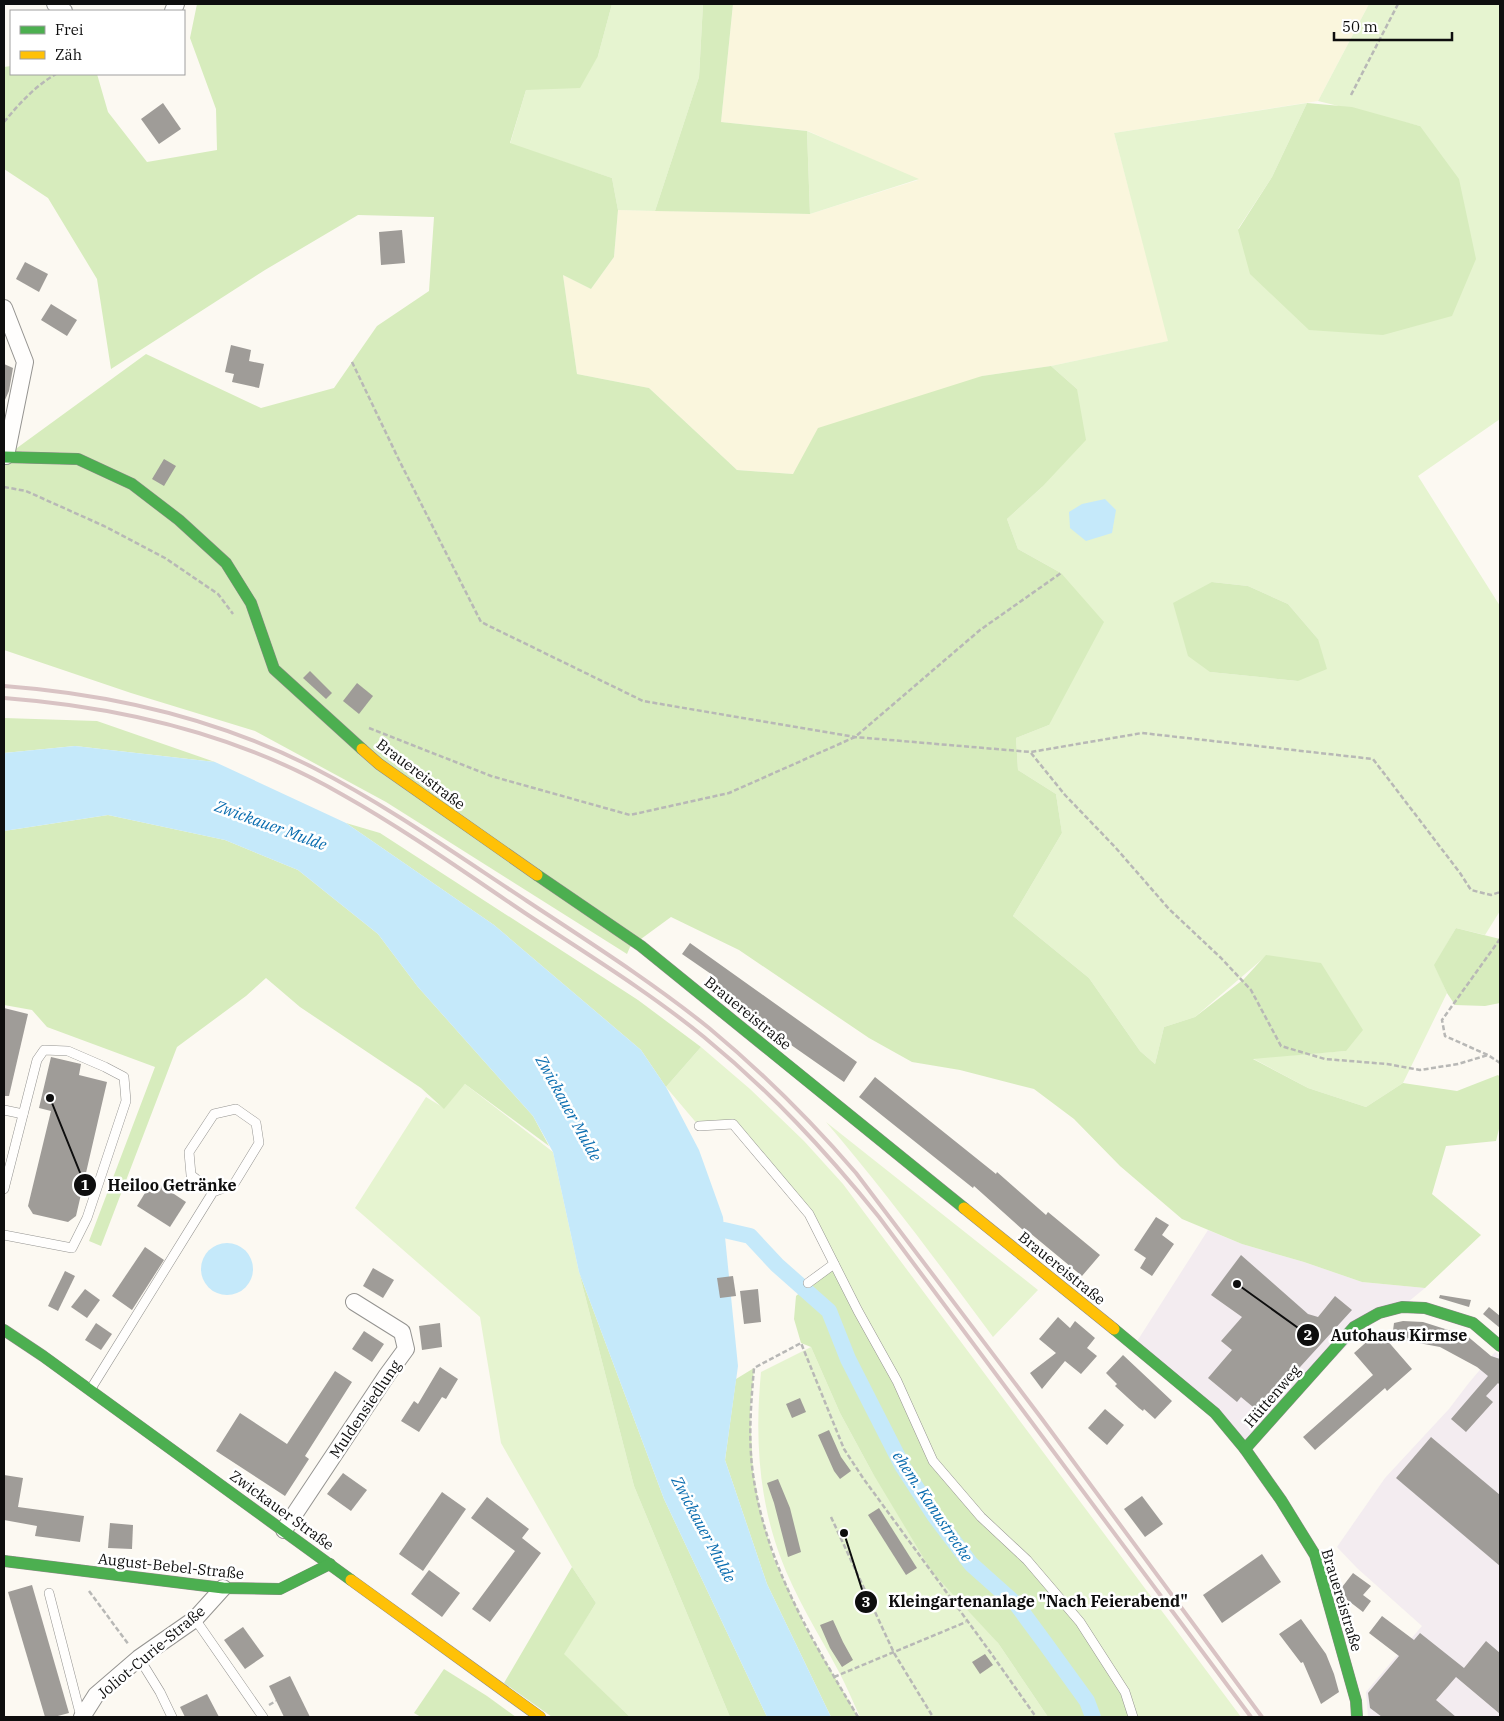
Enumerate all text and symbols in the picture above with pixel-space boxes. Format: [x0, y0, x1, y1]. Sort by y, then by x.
legend [10, 10, 185, 75]
scale bar [1334, 10, 1452, 42]
text: 50 m [1342, 17, 1378, 36]
text: Frei [55, 20, 84, 39]
text: Zäh [55, 45, 82, 64]
street label: Brauereistraße [373, 734, 469, 814]
water label: Zwickauer Mulde [211, 795, 330, 855]
street label: Brauereistraße [701, 972, 795, 1054]
water label: Zwickauer Mulde [531, 1051, 606, 1164]
callout: Heiloo Getränke [72, 1170, 246, 1201]
text: 1 [80, 1175, 90, 1194]
text: Heiloo Getränke [108, 1175, 236, 1195]
street label: Brauereistraße [1015, 1227, 1109, 1309]
callout: Autohaus Kirmse [1296, 1320, 1477, 1351]
text: 2 [1303, 1325, 1313, 1344]
text: Autohaus Kirmse [1331, 1325, 1467, 1345]
street label: Muldensiedlung [325, 1356, 405, 1462]
street label: Hüttenweg [1240, 1361, 1304, 1431]
water label: ehem. Kanustrecke [889, 1447, 977, 1565]
street label: Zwickauer Straße [226, 1466, 338, 1554]
water label: Zwickauer Mulde [667, 1471, 740, 1586]
street label: Brauereistraße [1317, 1546, 1367, 1654]
street label: August-Bebel-Straße [97, 1549, 245, 1583]
callout: Kleingartenanlage "Nach Feierabend" [853, 1586, 1198, 1617]
text: Kleingartenanlage "Nach Feierabend" [888, 1591, 1188, 1611]
text: 3 [861, 1592, 871, 1611]
street label: Joliot-Curie-Straße [93, 1601, 209, 1703]

